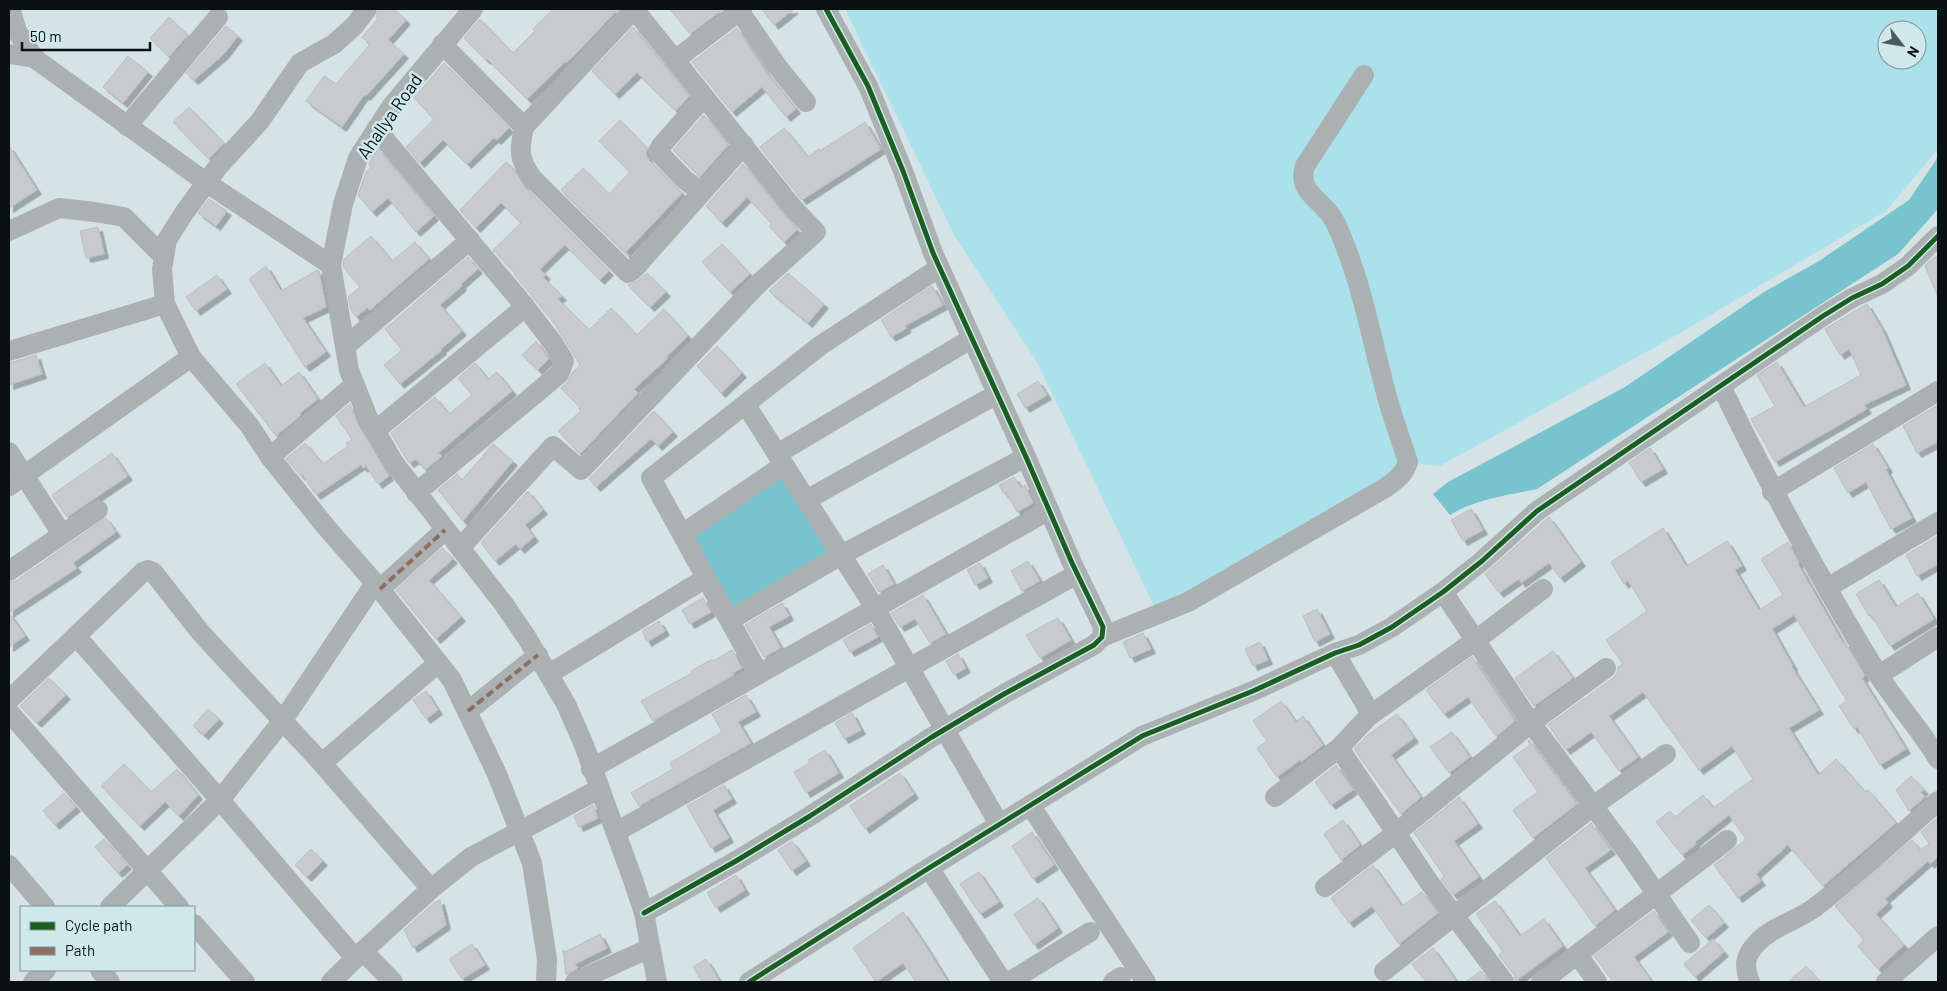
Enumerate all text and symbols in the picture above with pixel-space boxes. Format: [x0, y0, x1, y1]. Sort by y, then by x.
scale bar [22, 20, 150, 52]
north arrow [1877, 20, 1927, 70]
text: 50 m [30, 27, 62, 45]
text: N [1904, 44, 1923, 60]
street label: Ahallya Road [352, 69, 426, 163]
legend [20, 906, 195, 971]
text: Cycle path [65, 916, 132, 934]
text: Path [65, 941, 95, 959]

